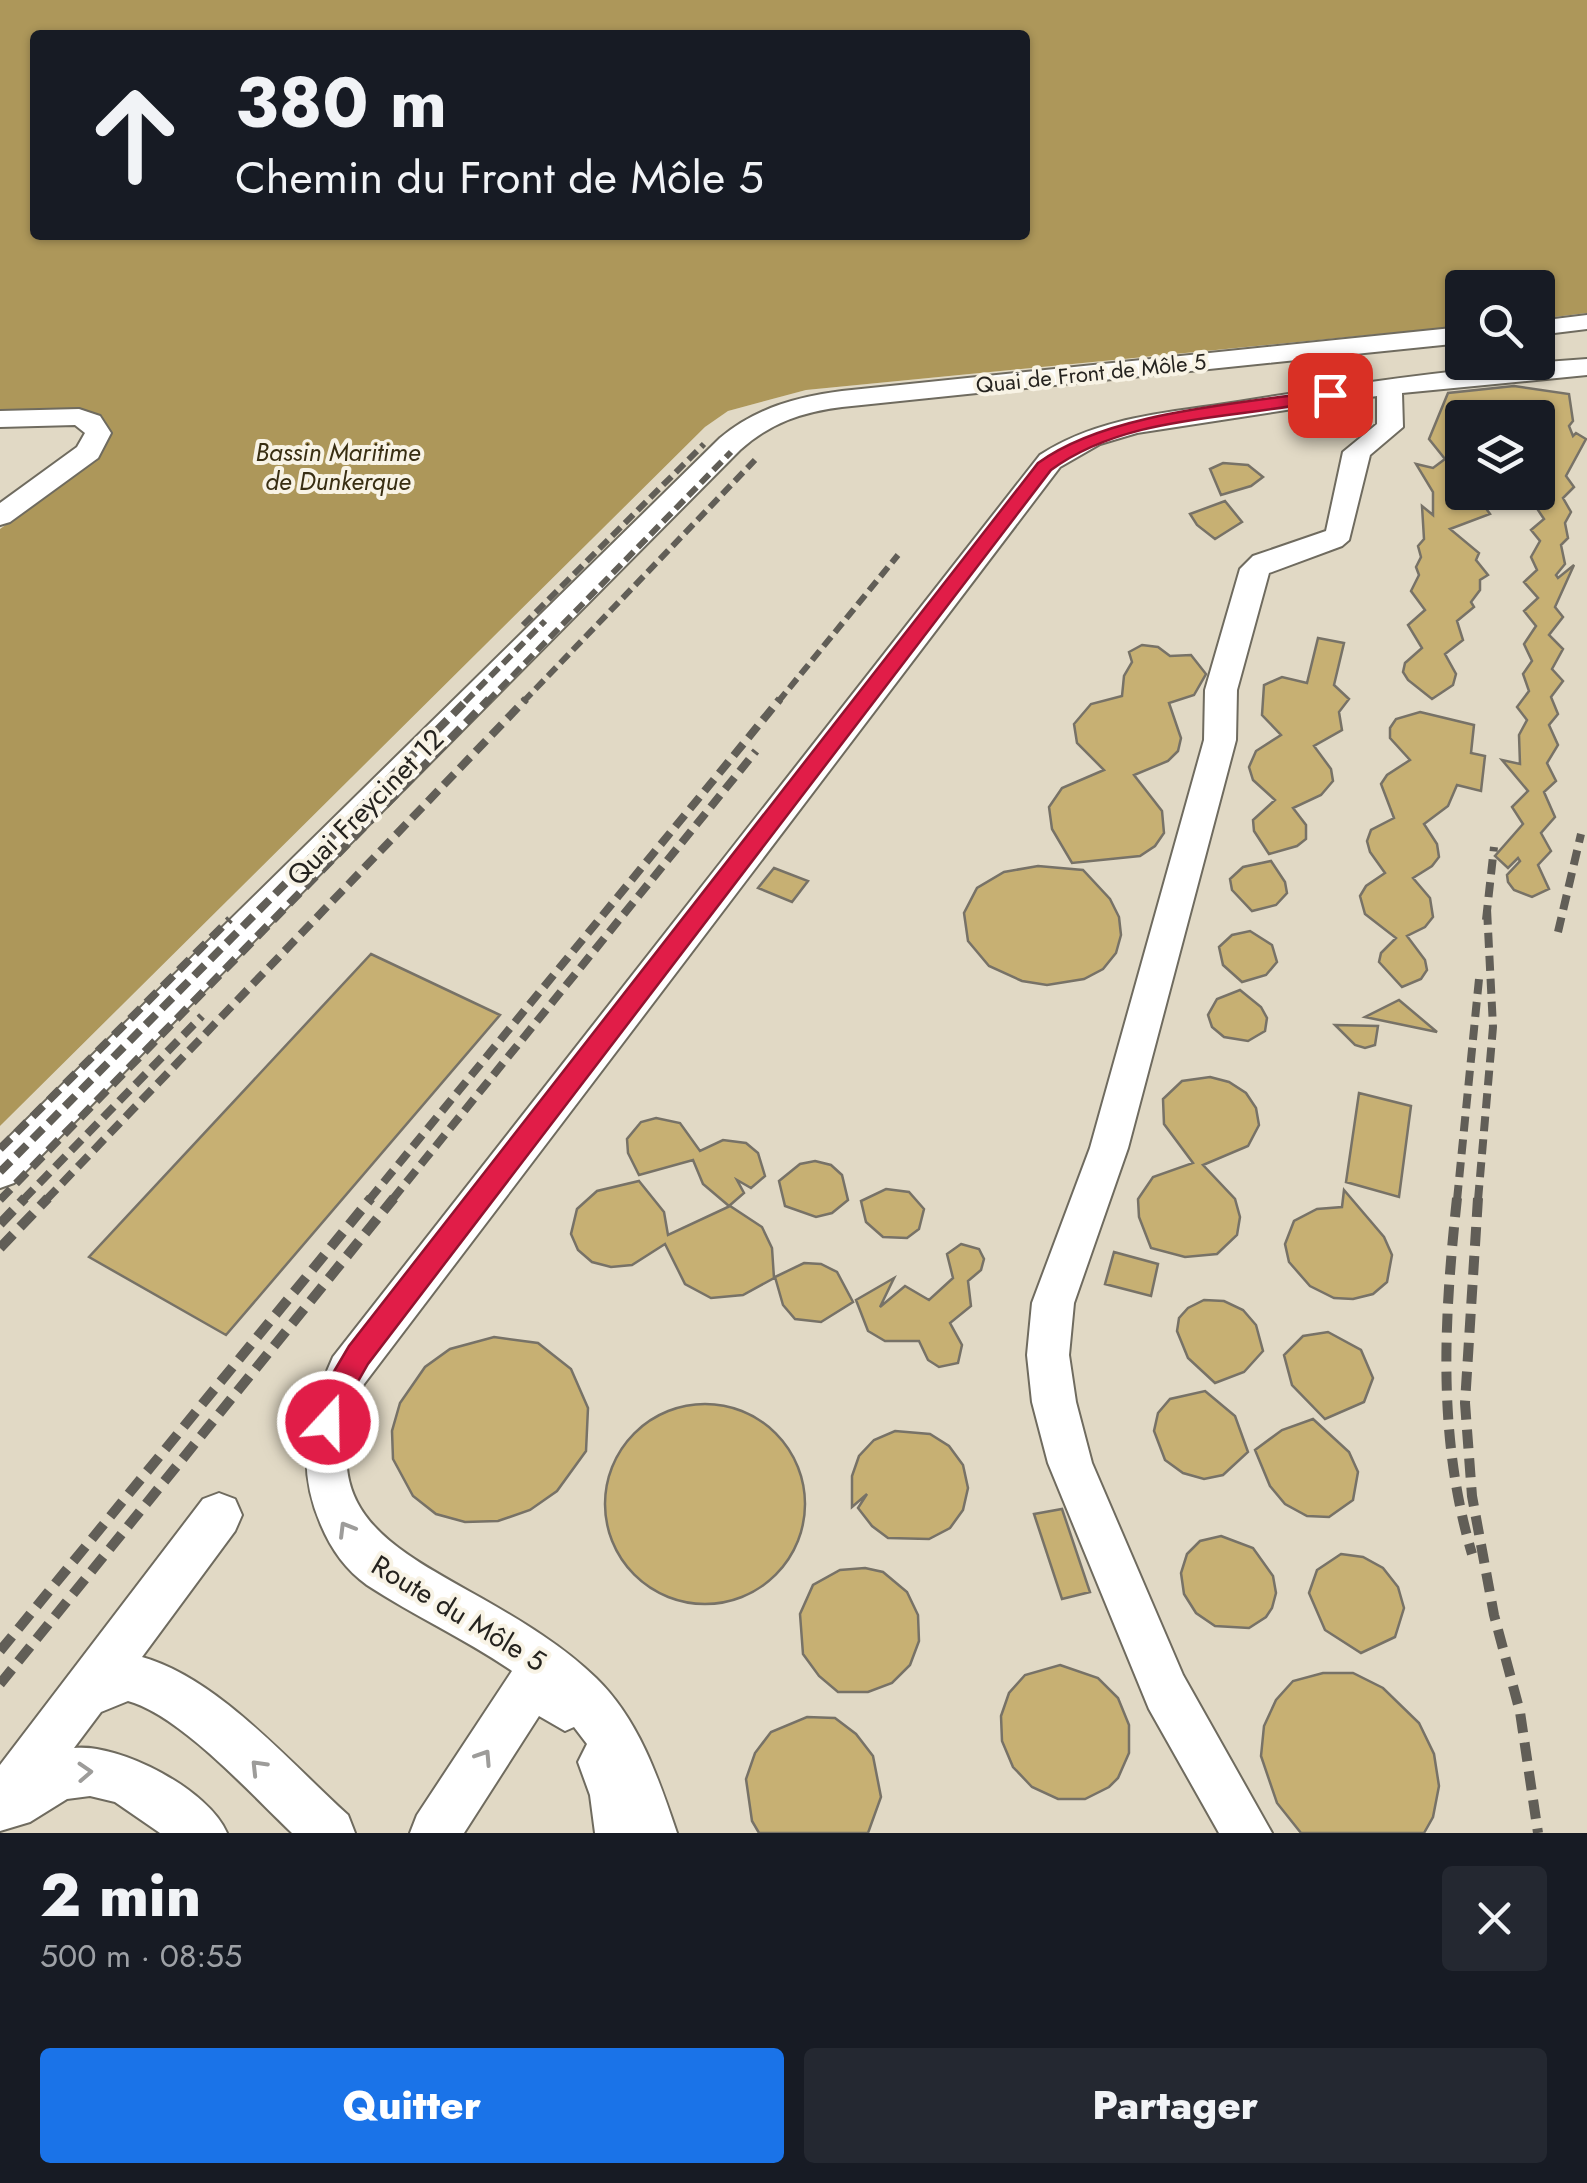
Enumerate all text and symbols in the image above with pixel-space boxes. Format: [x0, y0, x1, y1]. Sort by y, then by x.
text: 380 m [235, 52, 447, 153]
icon: ahead [70, 70, 200, 200]
text: Chemin du Front de Môle 5 [235, 145, 764, 210]
map controls [1445, 270, 1555, 510]
button: search [1445, 270, 1555, 380]
street label: Quai de Front de Môle 5 [974, 345, 1208, 401]
pin [1288, 353, 1373, 438]
icon: arrive [1303, 368, 1358, 423]
button: layers [1445, 400, 1555, 510]
water label: Bassin Maritime de Dunkerque [255, 434, 421, 499]
street label: Quai Freycinet 12 [277, 719, 453, 895]
position arrow [276, 1370, 380, 1474]
one-way arrow [339, 1522, 358, 1540]
street label: Route du Môle 5 [364, 1545, 554, 1682]
one-way arrow [472, 1749, 491, 1767]
one-way arrow [252, 1760, 270, 1778]
one-way arrow [78, 1761, 93, 1782]
text: 2 min [40, 1852, 201, 1939]
button: close [1442, 1866, 1547, 1971]
text: 500 m · 08:55 [40, 1933, 242, 1979]
button: Quitter [40, 2048, 784, 2163]
button: Partager [804, 2048, 1547, 2163]

